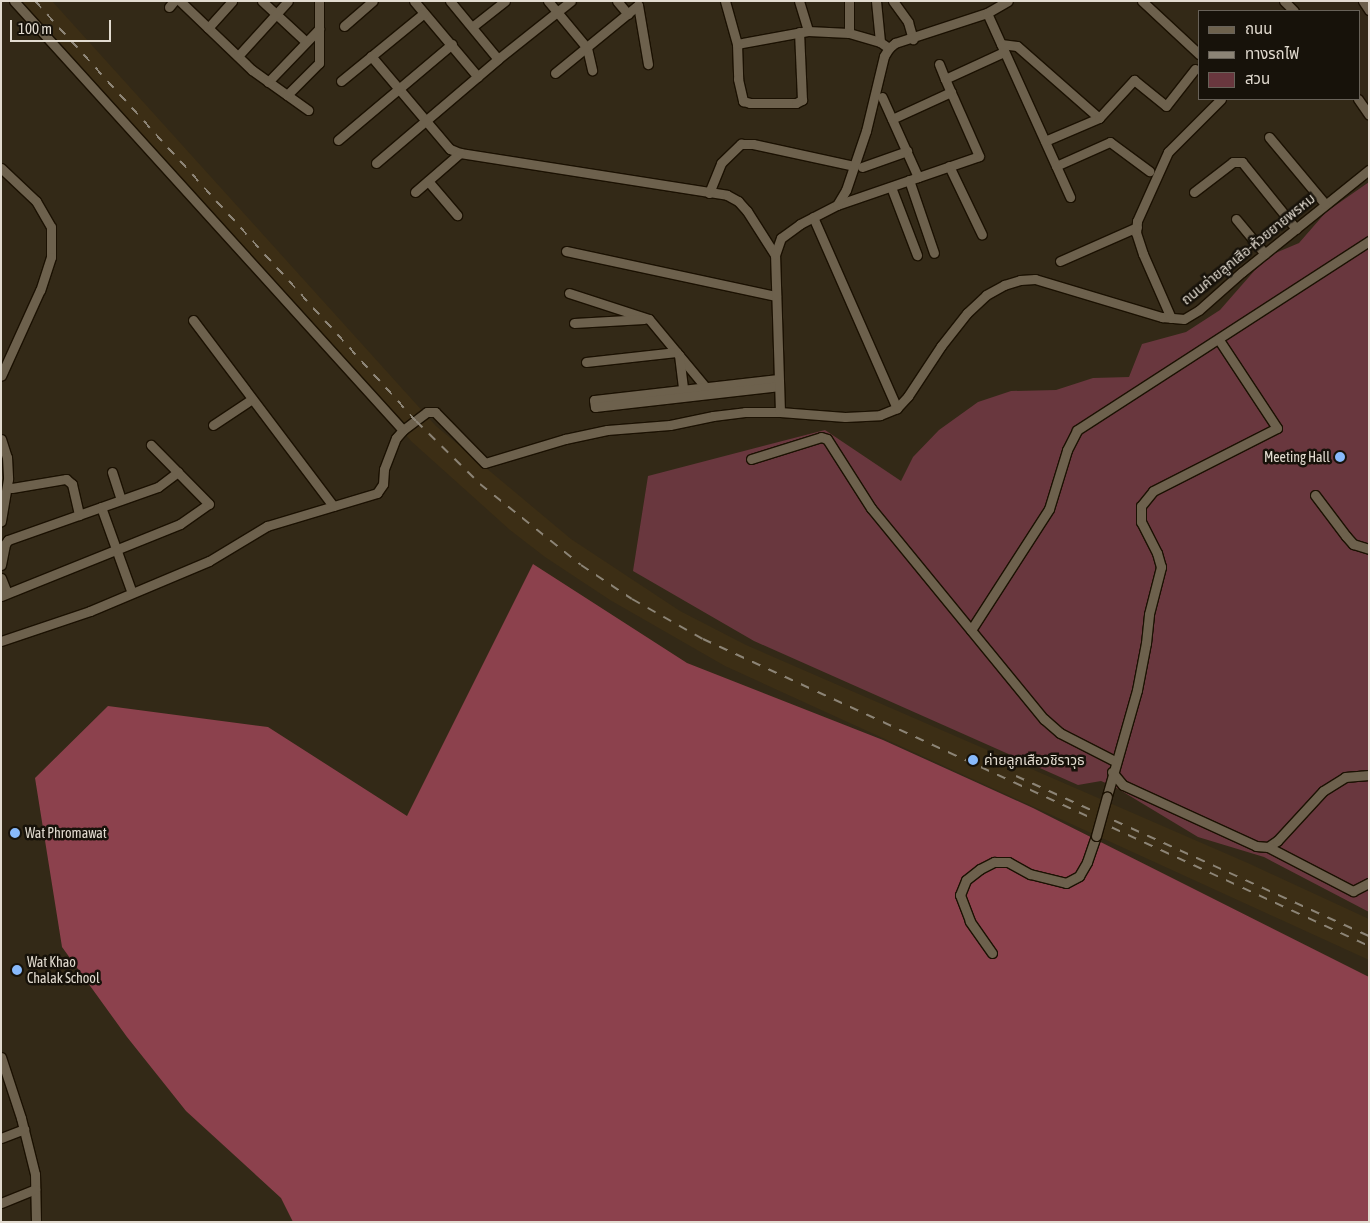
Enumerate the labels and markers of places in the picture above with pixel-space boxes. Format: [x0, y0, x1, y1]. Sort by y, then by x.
place label: Meeting Hall [1264, 449, 1330, 465]
marker: Meeting Hall [1334, 451, 1346, 463]
place label: ค่ายลูกเสือวชิราวุธ [984, 752, 1085, 768]
marker: ค่ายลูกเสือวชิราวุธ [966, 753, 980, 767]
place label: Wat Phromawat [25, 825, 107, 841]
marker: Wat Phromawat [9, 827, 21, 839]
place label: Wat Khao Chalak School [27, 954, 100, 986]
marker: Wat Khao Chalak School [11, 964, 23, 976]

